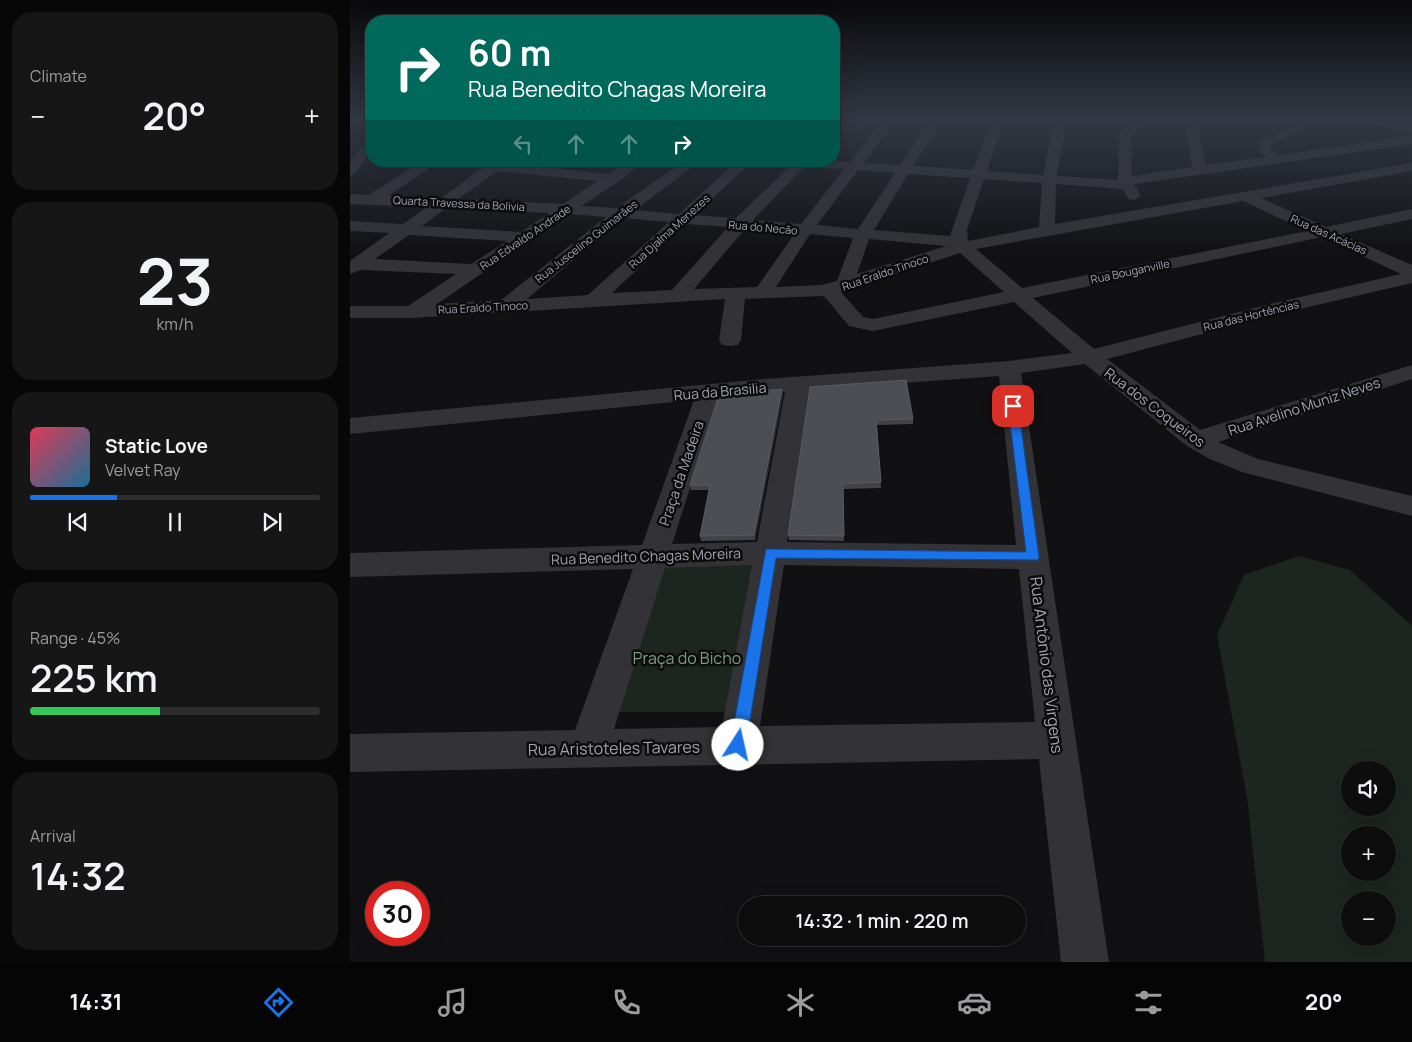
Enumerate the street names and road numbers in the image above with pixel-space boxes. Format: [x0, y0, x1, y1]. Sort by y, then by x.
street label: Rua Djalma Menezes [625, 190, 713, 271]
street label: Quarta Travessa da Bolivia [393, 192, 525, 214]
street label: Rua Juscelino Guimarães [532, 196, 641, 286]
street label: Rua Edvaldo Andrade [477, 201, 574, 273]
street label: Rua das Acácias [1289, 210, 1370, 258]
street label: Rua do Necão [728, 216, 799, 238]
street label: Rua Eraldo Tinoco [840, 250, 931, 294]
street label: Rua Bouganville [1089, 255, 1171, 287]
street label: Rua das Hortências [1202, 296, 1301, 334]
street label: Rua Eraldo Tinoco [438, 297, 529, 317]
street label: Rua dos Coqueiros [1101, 363, 1209, 451]
street label: Rua Avelino Muniz Neves [1226, 372, 1382, 440]
street label: Rua da Brasilia [673, 377, 767, 405]
street label: Praça da Madeira [654, 418, 708, 528]
street label: Rua Benedito Chagas Moreira [551, 543, 741, 569]
street label: Rua Antônio das Virgens [1025, 575, 1069, 755]
street label: Rua Aristoteles Tavares [528, 735, 700, 761]

